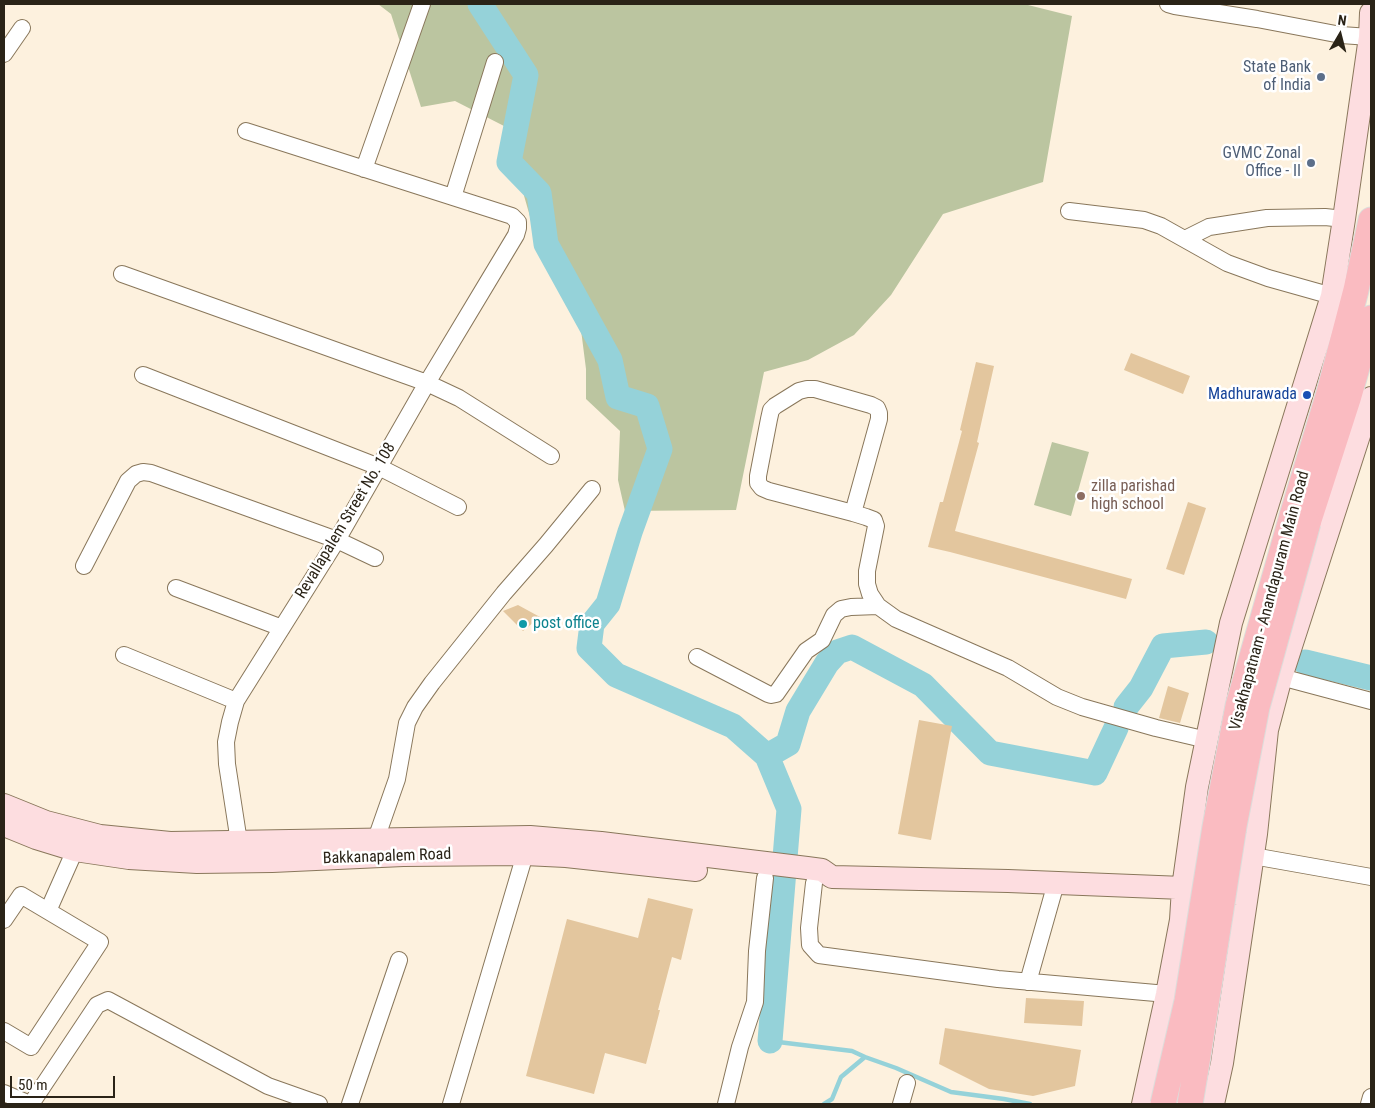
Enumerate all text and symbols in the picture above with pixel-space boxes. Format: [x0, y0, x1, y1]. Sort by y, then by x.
north arrow [1315, 10, 1365, 60]
text: N [1337, 12, 1347, 29]
place label: State Bank of India [1243, 58, 1311, 96]
marker: State Bank of India [1315, 71, 1327, 83]
place label: GVMC Zonal Office - II [1222, 144, 1301, 182]
marker: GVMC Zonal Office - II [1305, 157, 1317, 169]
place label: Madhurawada [1208, 385, 1297, 405]
marker: Madhurawada [1301, 389, 1313, 401]
street label: Revallapalem Street No. 108 [292, 440, 400, 602]
street label: Visakhapatnam - Anandapuram Main Road [1226, 469, 1314, 733]
place label: zilla parishad high school [1091, 477, 1175, 515]
marker: zilla parishad high school [1075, 490, 1087, 502]
place label: post office [533, 614, 599, 634]
marker: post office [517, 618, 529, 630]
street label: Bakkanapalem Road [322, 845, 452, 869]
scale bar [12, 1066, 118, 1098]
text: 50 m [18, 1076, 48, 1094]

